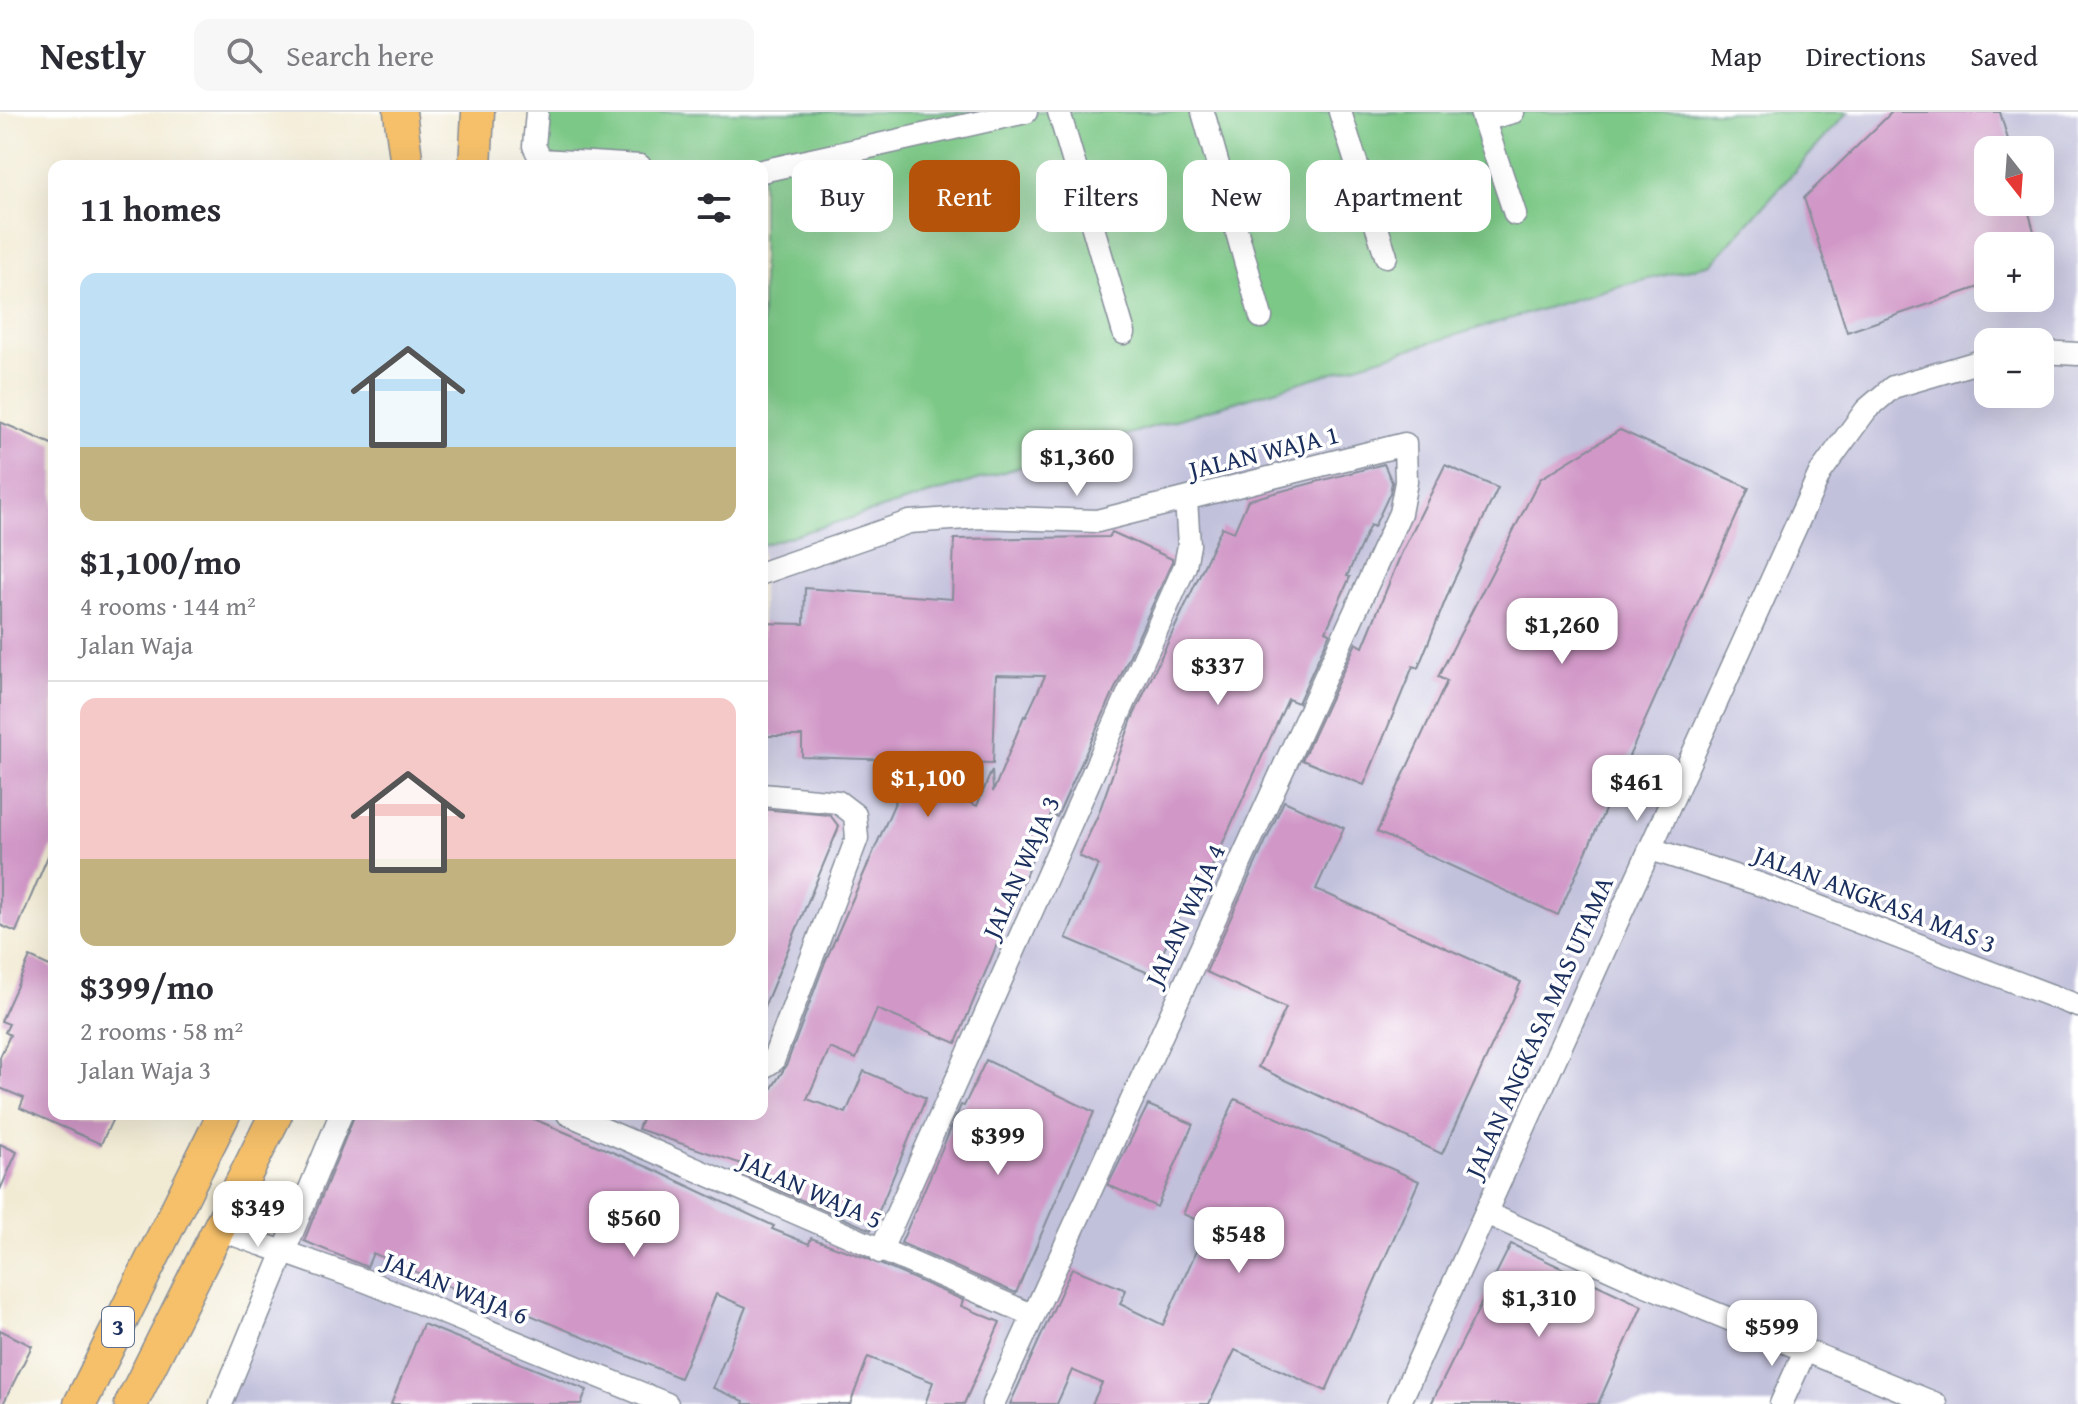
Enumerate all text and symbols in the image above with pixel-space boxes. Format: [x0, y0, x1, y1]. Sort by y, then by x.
search box [194, 19, 754, 91]
text: Nestly [40, 27, 146, 83]
icon: search [222, 33, 266, 77]
text: Search here [286, 33, 434, 77]
text: Map [1710, 35, 1762, 76]
text: Directions [1806, 35, 1926, 76]
text: Saved [1970, 35, 2038, 76]
north arrow [1974, 136, 2054, 216]
map controls [1974, 136, 2054, 408]
chip: Buy [792, 160, 893, 232]
chip: Rent [909, 160, 1020, 232]
chip: Filters [1036, 160, 1167, 232]
chip: New [1183, 160, 1290, 232]
chip: Apartment [1306, 160, 1491, 232]
text: 11 homes [80, 184, 221, 233]
icon: filters [692, 186, 736, 230]
button: + [1974, 232, 2054, 312]
icon: home [336, 325, 480, 469]
button: − [1974, 328, 2054, 408]
street label: JALAN WAJA 1 [1182, 414, 1343, 490]
pin: $1,360 [1012, 430, 1142, 498]
text: $1,360 [1040, 436, 1114, 475]
text: $1,100/mo [80, 537, 241, 586]
text: 4 rooms · 144 m² [80, 586, 256, 625]
pin: $1,260 [1497, 598, 1627, 666]
text: $1,260 [1525, 604, 1599, 643]
text: Jalan Waja [80, 625, 193, 664]
pin: $337 [1171, 639, 1265, 707]
text: $337 [1191, 645, 1245, 684]
icon: home [336, 750, 480, 894]
pin: $1,100 [863, 751, 993, 819]
pin: $461 [1590, 755, 1684, 823]
text: $1,100 [891, 757, 965, 796]
text: $461 [1610, 761, 1664, 800]
street label: JALAN WAJA 3 [970, 789, 1070, 947]
street label: JALAN ANGKASA MAS 3 [1746, 833, 2002, 963]
street label: JALAN WAJA 4 [1133, 837, 1235, 995]
street label: JALAN ANGKASA MAS UTAMA [1453, 869, 1623, 1187]
text: $399/mo [80, 962, 214, 1011]
text: 2 rooms · 58 m² [80, 1011, 243, 1050]
text: Jalan Waja 3 [80, 1050, 211, 1089]
pin: $399 [951, 1109, 1045, 1177]
text: $399 [971, 1115, 1025, 1154]
street label: JALAN WAJA 5 [731, 1139, 889, 1239]
pin: $349 [211, 1181, 305, 1249]
text: $349 [231, 1187, 285, 1226]
pin: $560 [587, 1191, 681, 1259]
text: $560 [607, 1197, 661, 1236]
pin: $548 [1192, 1207, 1286, 1275]
text: $548 [1212, 1213, 1266, 1252]
street label: JALAN WAJA 6 [375, 1240, 534, 1334]
pin: $1,310 [1474, 1271, 1604, 1339]
text: $1,310 [1502, 1277, 1576, 1316]
pin: $599 [1725, 1300, 1819, 1368]
text: $599 [1745, 1306, 1799, 1345]
road number: 3 [102, 1307, 134, 1347]

